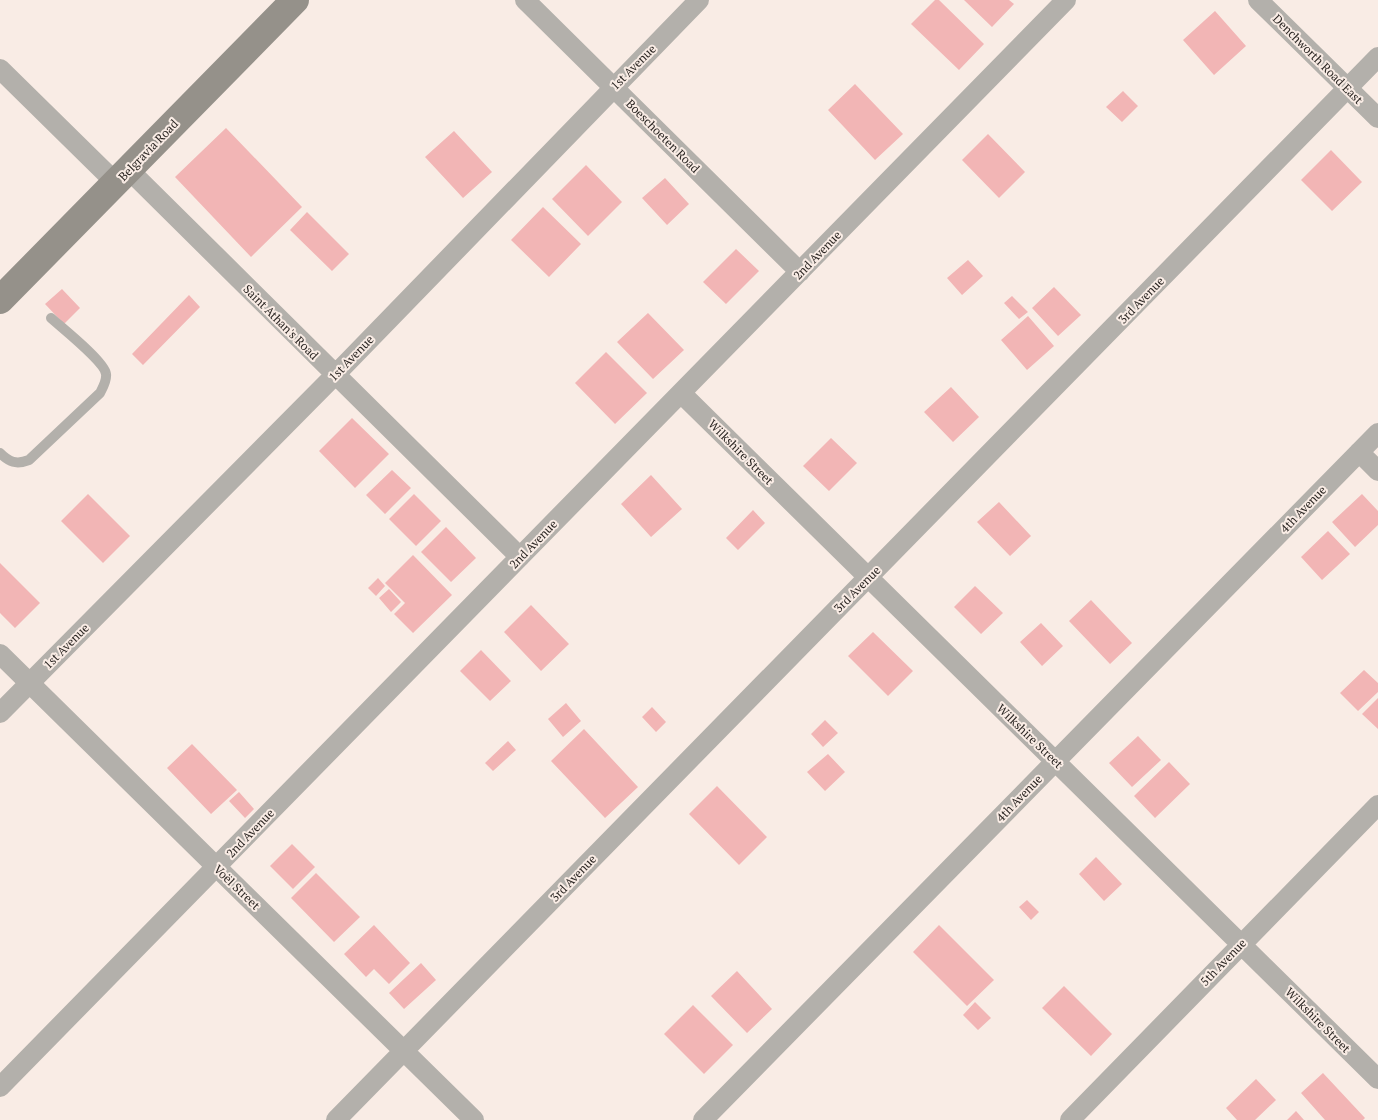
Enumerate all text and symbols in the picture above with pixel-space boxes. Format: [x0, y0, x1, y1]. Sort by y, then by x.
street label: Denchworth Road East [1270, 11, 1366, 107]
street label: 1st Avenue [607, 41, 659, 93]
street label: Boeschoeten Road [623, 96, 703, 176]
street label: Belgravia Road [115, 116, 181, 184]
street label: 2nd Avenue [790, 227, 844, 283]
street label: 3rd Avenue [1115, 273, 1167, 327]
street label: Saint Athan's Road [240, 281, 322, 363]
street label: 1st Avenue [325, 332, 377, 384]
street label: Wilkshire Street [705, 416, 777, 488]
street label: 4th Avenue [1277, 482, 1329, 536]
street label: 2nd Avenue [506, 516, 560, 572]
street label: 3rd Avenue [831, 563, 883, 615]
street label: 1st Avenue [40, 620, 92, 672]
street label: Wilkshire Street [994, 701, 1067, 772]
street label: 4th Avenue [993, 771, 1045, 825]
street label: 2nd Avenue [223, 805, 277, 861]
street label: 3rd Avenue [547, 851, 599, 905]
street label: Voël Street [211, 861, 264, 913]
street label: 5th Avenue [1197, 935, 1249, 989]
street label: Wilkshire Street [1282, 984, 1354, 1056]

